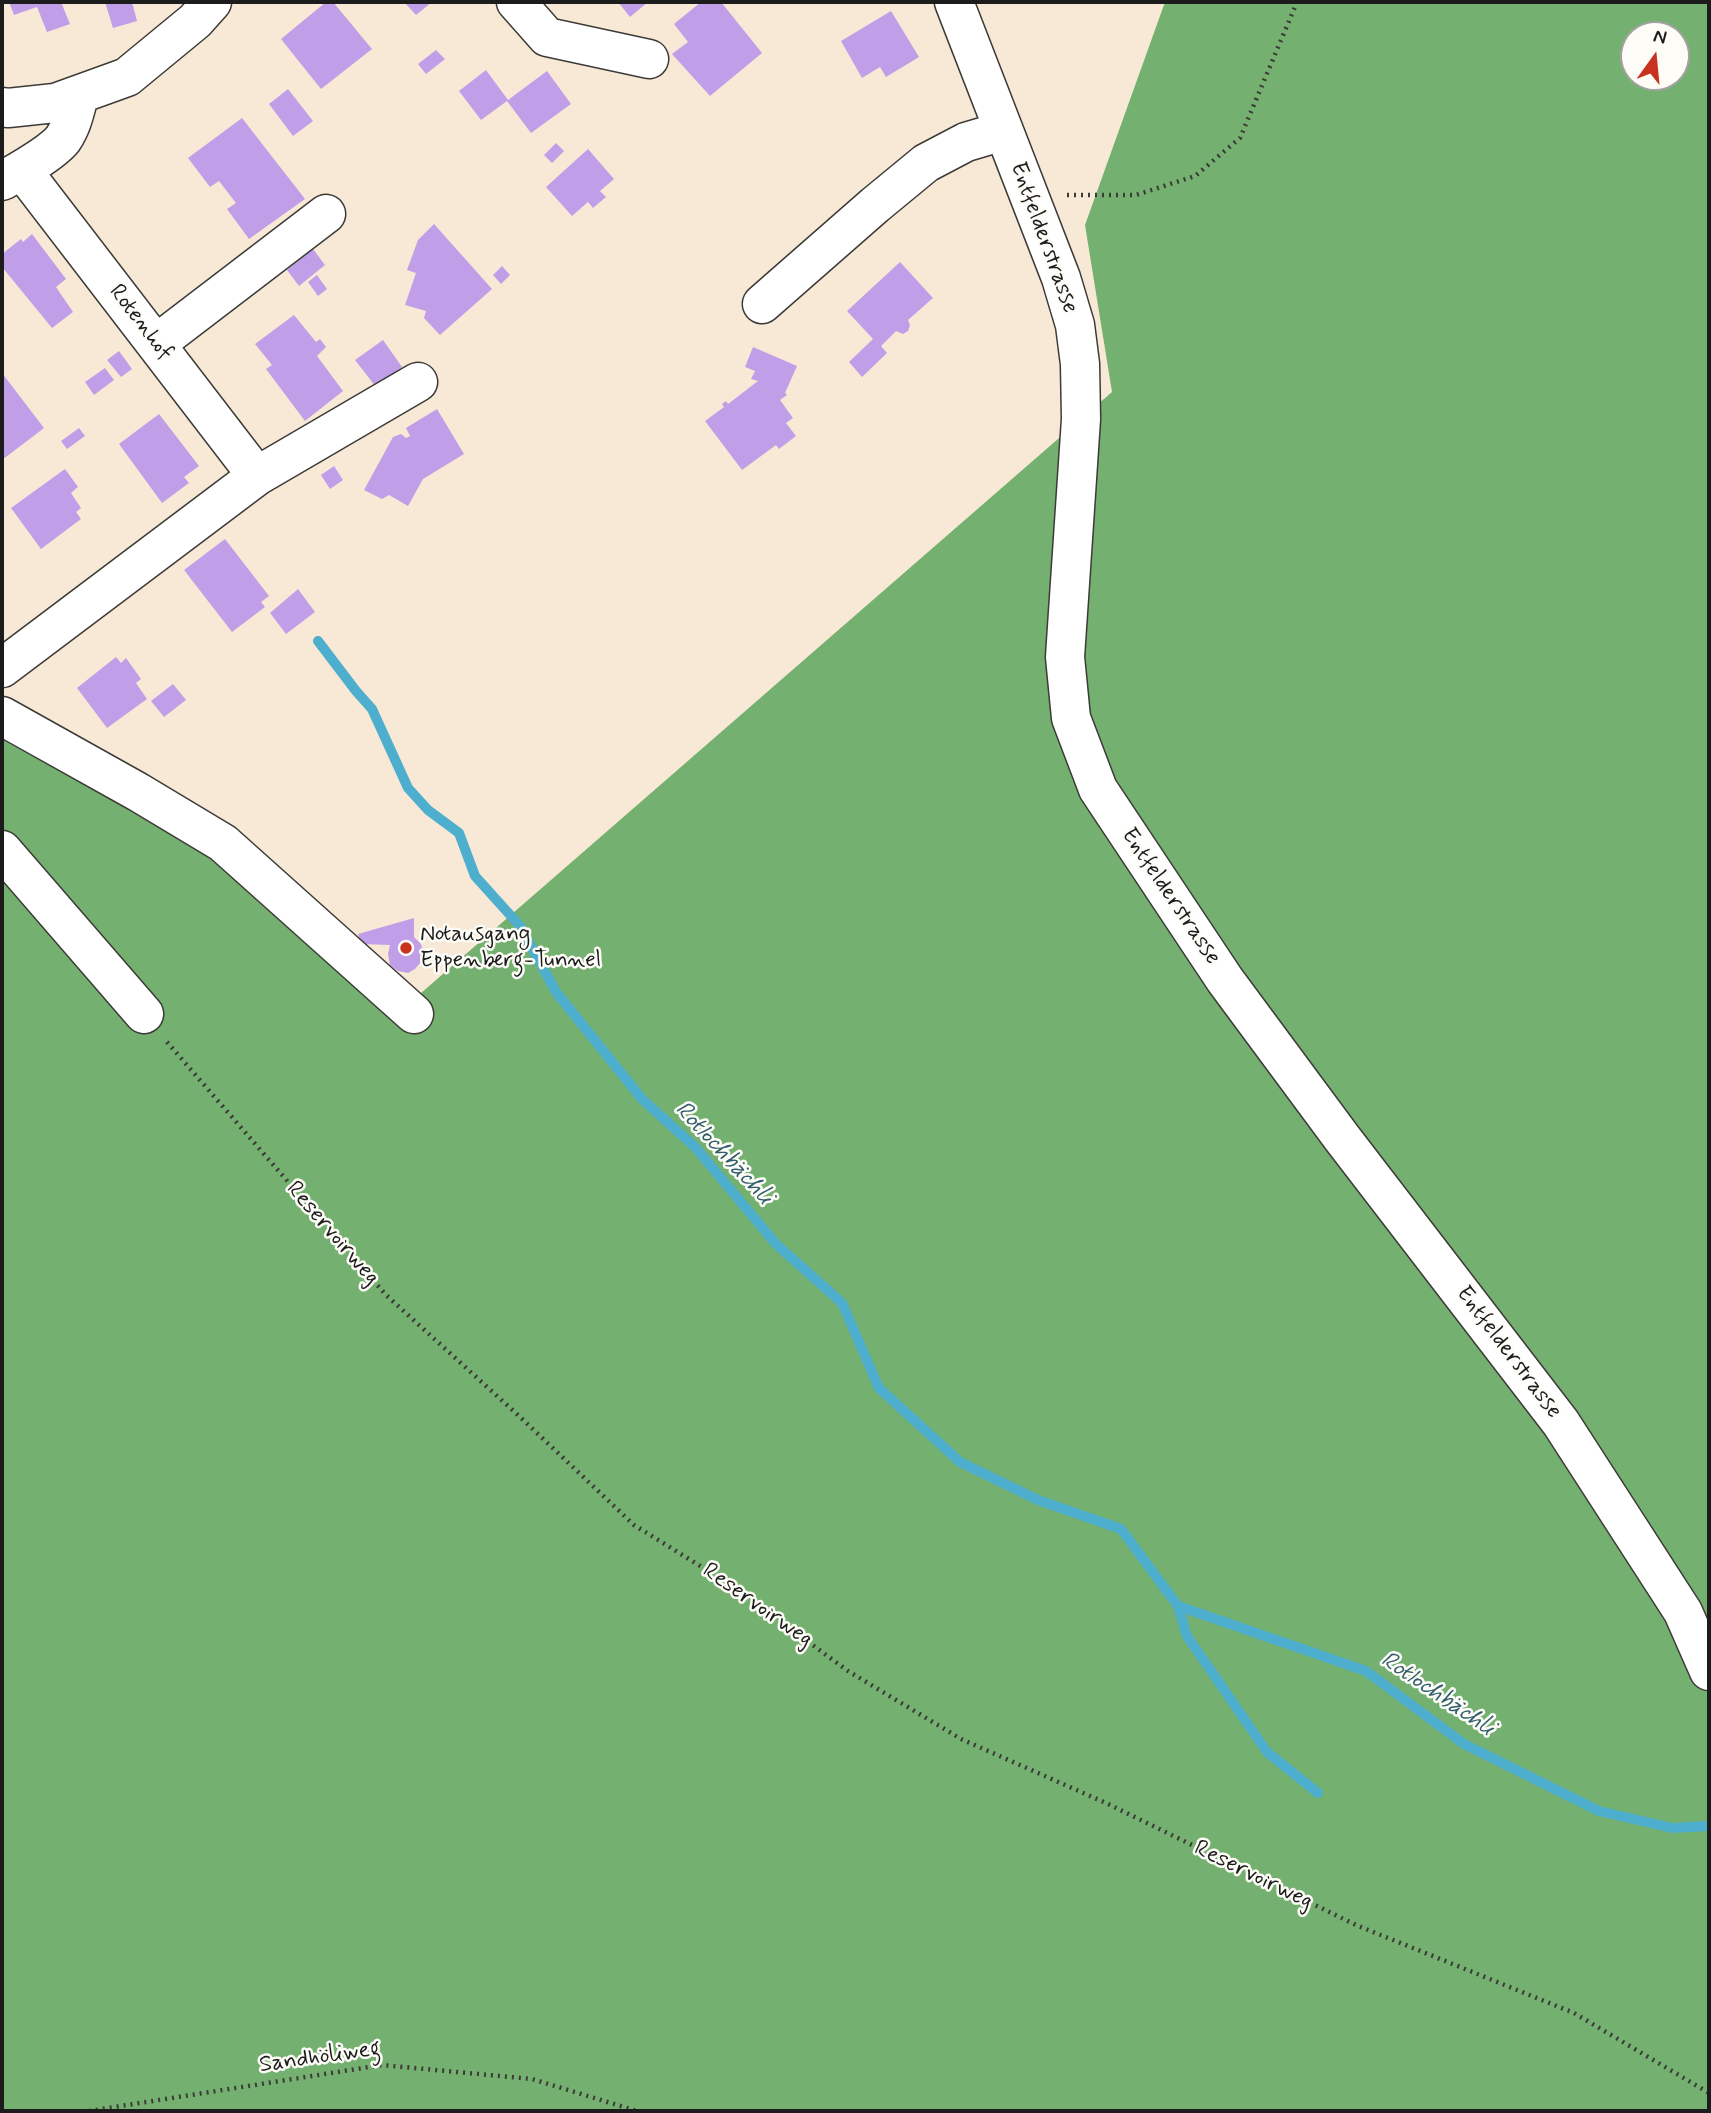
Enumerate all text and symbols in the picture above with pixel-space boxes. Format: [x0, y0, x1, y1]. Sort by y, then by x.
north arrow [1620, 21, 1690, 91]
text: N [1651, 23, 1669, 51]
street label: Entfelderstrasse [1003, 159, 1083, 317]
street label: Rotenhof [102, 280, 178, 366]
street label: Entfelderstrasse [1114, 823, 1226, 971]
place label: Notausgang Eppenberg-Tunnel [420, 921, 601, 975]
marker: Notausgang Eppenberg-Tunnel [398, 940, 414, 956]
water label: Rotlochbächli [668, 1096, 778, 1212]
street label: Reservoirweg [279, 1176, 385, 1292]
street label: Entfelderstrasse [1449, 1281, 1567, 1425]
street label: Reservoirweg [696, 1558, 818, 1654]
water label: Rotlochbächli [1374, 1646, 1500, 1744]
street label: Reservoirweg [1189, 1835, 1317, 1917]
street label: Sandhöliweg [258, 2036, 382, 2080]

